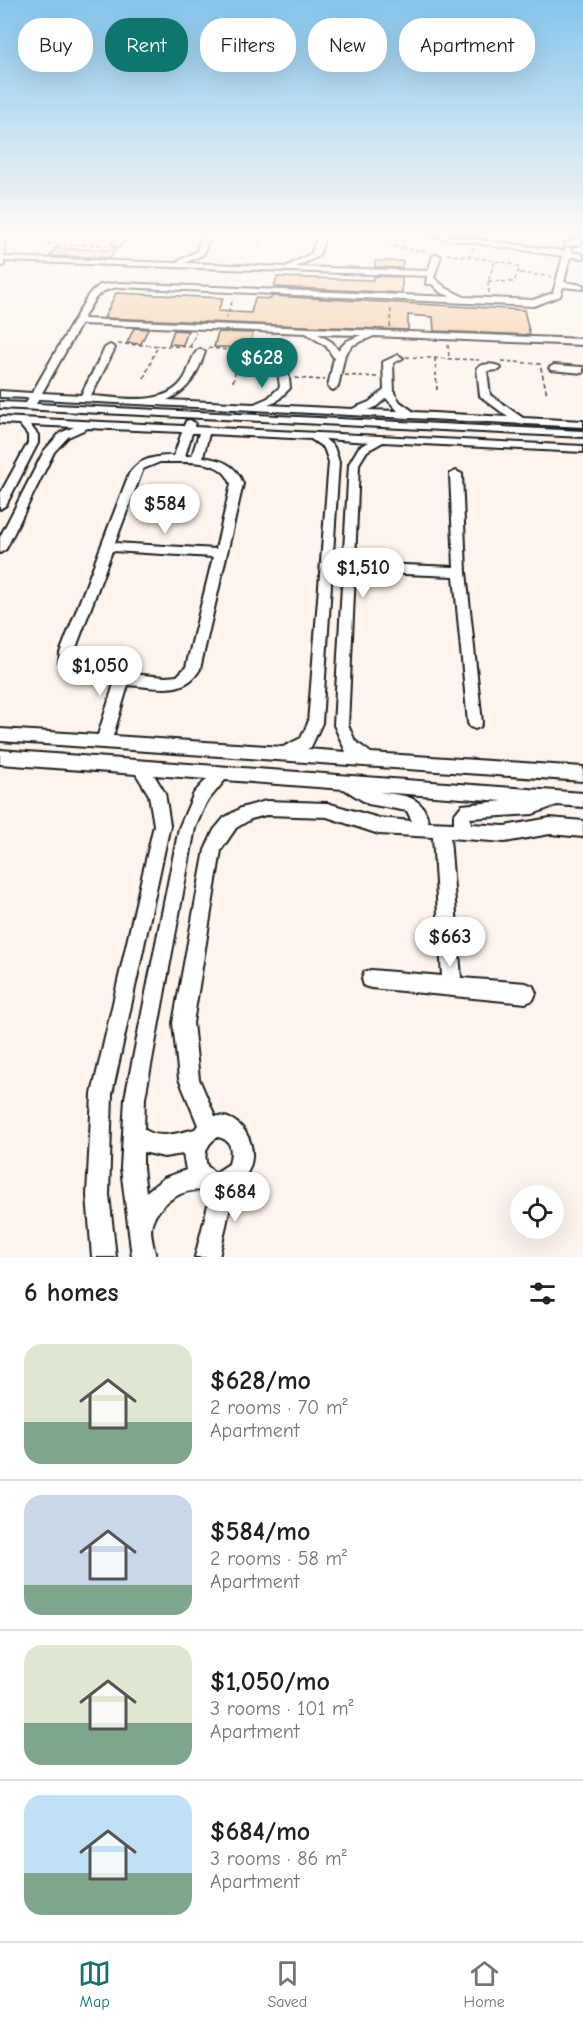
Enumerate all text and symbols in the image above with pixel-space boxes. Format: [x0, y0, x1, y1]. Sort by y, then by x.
chip: Buy [18, 18, 93, 72]
chip: Rent [105, 18, 188, 72]
chip: Filters [200, 18, 296, 72]
chip: New [308, 18, 387, 72]
chip: Apartment [399, 18, 535, 72]
pin: $628 [226, 338, 298, 389]
text: $628 [241, 346, 283, 369]
pin: $584 [129, 484, 201, 535]
text: $584 [144, 492, 186, 515]
pin: $1,510 [314, 548, 412, 599]
text: $1,510 [336, 556, 390, 579]
pin: $1,050 [51, 646, 149, 697]
text: $1,050 [71, 654, 129, 677]
pin: $663 [414, 917, 486, 968]
text: $663 [429, 925, 471, 948]
pin: $684 [199, 1172, 271, 1223]
text: $684 [214, 1180, 256, 1203]
map controls [510, 1185, 564, 1239]
button: locate [510, 1185, 564, 1239]
icon: filters [526, 1277, 559, 1310]
text: 6 homes [24, 1278, 119, 1308]
text: $628/mo [210, 1366, 311, 1396]
icon: home [72, 1368, 144, 1440]
text: 2 rooms · 70 m² [210, 1396, 347, 1419]
text: Apartment [210, 1419, 300, 1442]
text: $584/mo [210, 1517, 311, 1547]
icon: home [72, 1519, 144, 1591]
text: 2 rooms · 58 m² [210, 1547, 347, 1570]
text: Apartment [210, 1570, 300, 1593]
text: $1,050/mo [210, 1667, 330, 1697]
icon: home [72, 1669, 144, 1741]
text: 3 rooms · 101 m² [210, 1697, 354, 1720]
text: Apartment [210, 1720, 300, 1743]
text: $684/mo [210, 1817, 310, 1847]
icon: home [72, 1819, 144, 1891]
text: 3 rooms · 86 m² [210, 1847, 347, 1870]
text: Apartment [210, 1870, 300, 1893]
tab: Map [78, 1957, 111, 2011]
tab: Saved [267, 1957, 307, 2011]
tab: Home [464, 1957, 505, 2011]

